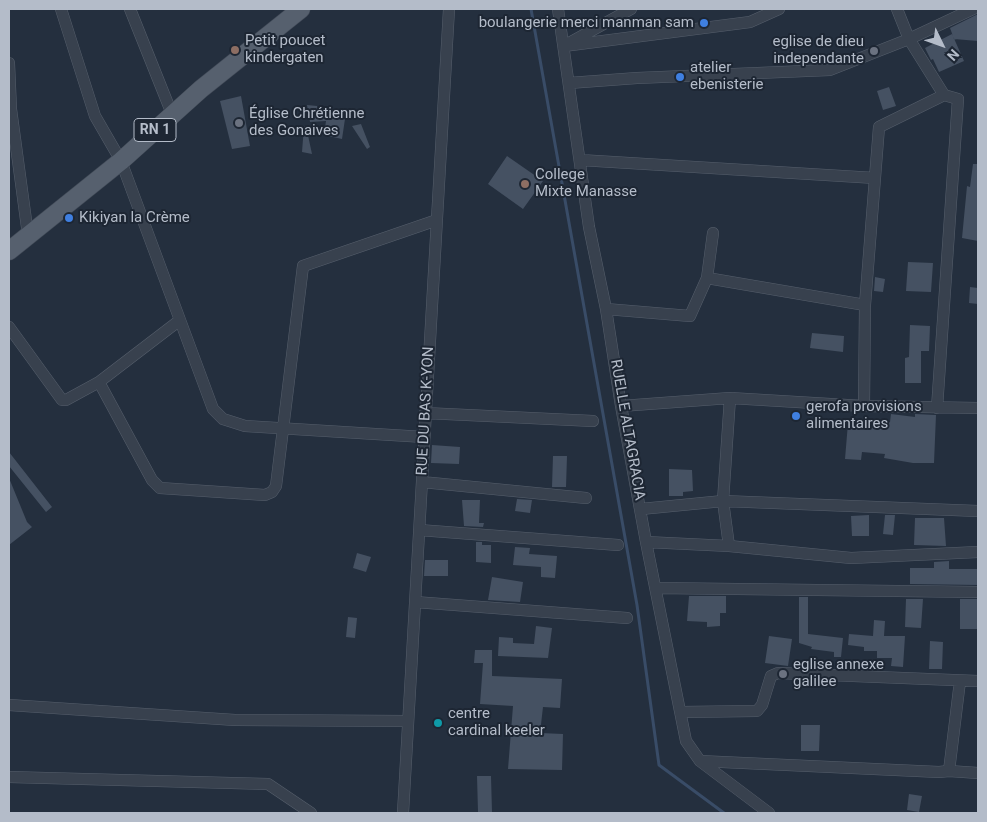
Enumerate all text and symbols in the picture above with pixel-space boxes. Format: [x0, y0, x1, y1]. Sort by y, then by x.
place label: boulangerie merci manman sam [479, 14, 694, 32]
marker: boulangerie merci manman sam [698, 17, 710, 29]
north arrow [917, 20, 967, 70]
place label: Petit poucet kindergaten [245, 32, 325, 67]
place label: eglise de dieu independante [772, 33, 864, 68]
marker: Petit poucet kindergaten [229, 44, 241, 56]
marker: eglise de dieu independante [868, 45, 880, 57]
text: N [944, 46, 962, 64]
place label: atelier ebenisterie [690, 59, 764, 94]
marker: atelier ebenisterie [674, 71, 686, 83]
place label: Église Chrétienne des Gonaives [249, 105, 364, 140]
marker: Église Chrétienne des Gonaives [233, 117, 245, 129]
road number: RN 1 [134, 118, 176, 142]
place label: College Mixte Manasse [535, 166, 637, 201]
marker: College Mixte Manasse [519, 178, 531, 190]
place label: Kikiyan la Crème [79, 209, 190, 227]
marker: Kikiyan la Crème [63, 212, 75, 224]
street label: RUE DU BAS K-YON [414, 346, 438, 476]
street label: RUELLE ALTAGRACIA [606, 358, 648, 502]
place label: gerofa provisions alimentaires [806, 398, 922, 433]
marker: gerofa provisions alimentaires [790, 410, 802, 422]
place label: eglise annexe galilee [793, 656, 884, 691]
marker: eglise annexe galilee [777, 668, 789, 680]
place label: centre cardinal keeler [448, 705, 545, 740]
marker: centre cardinal keeler [432, 717, 444, 729]

